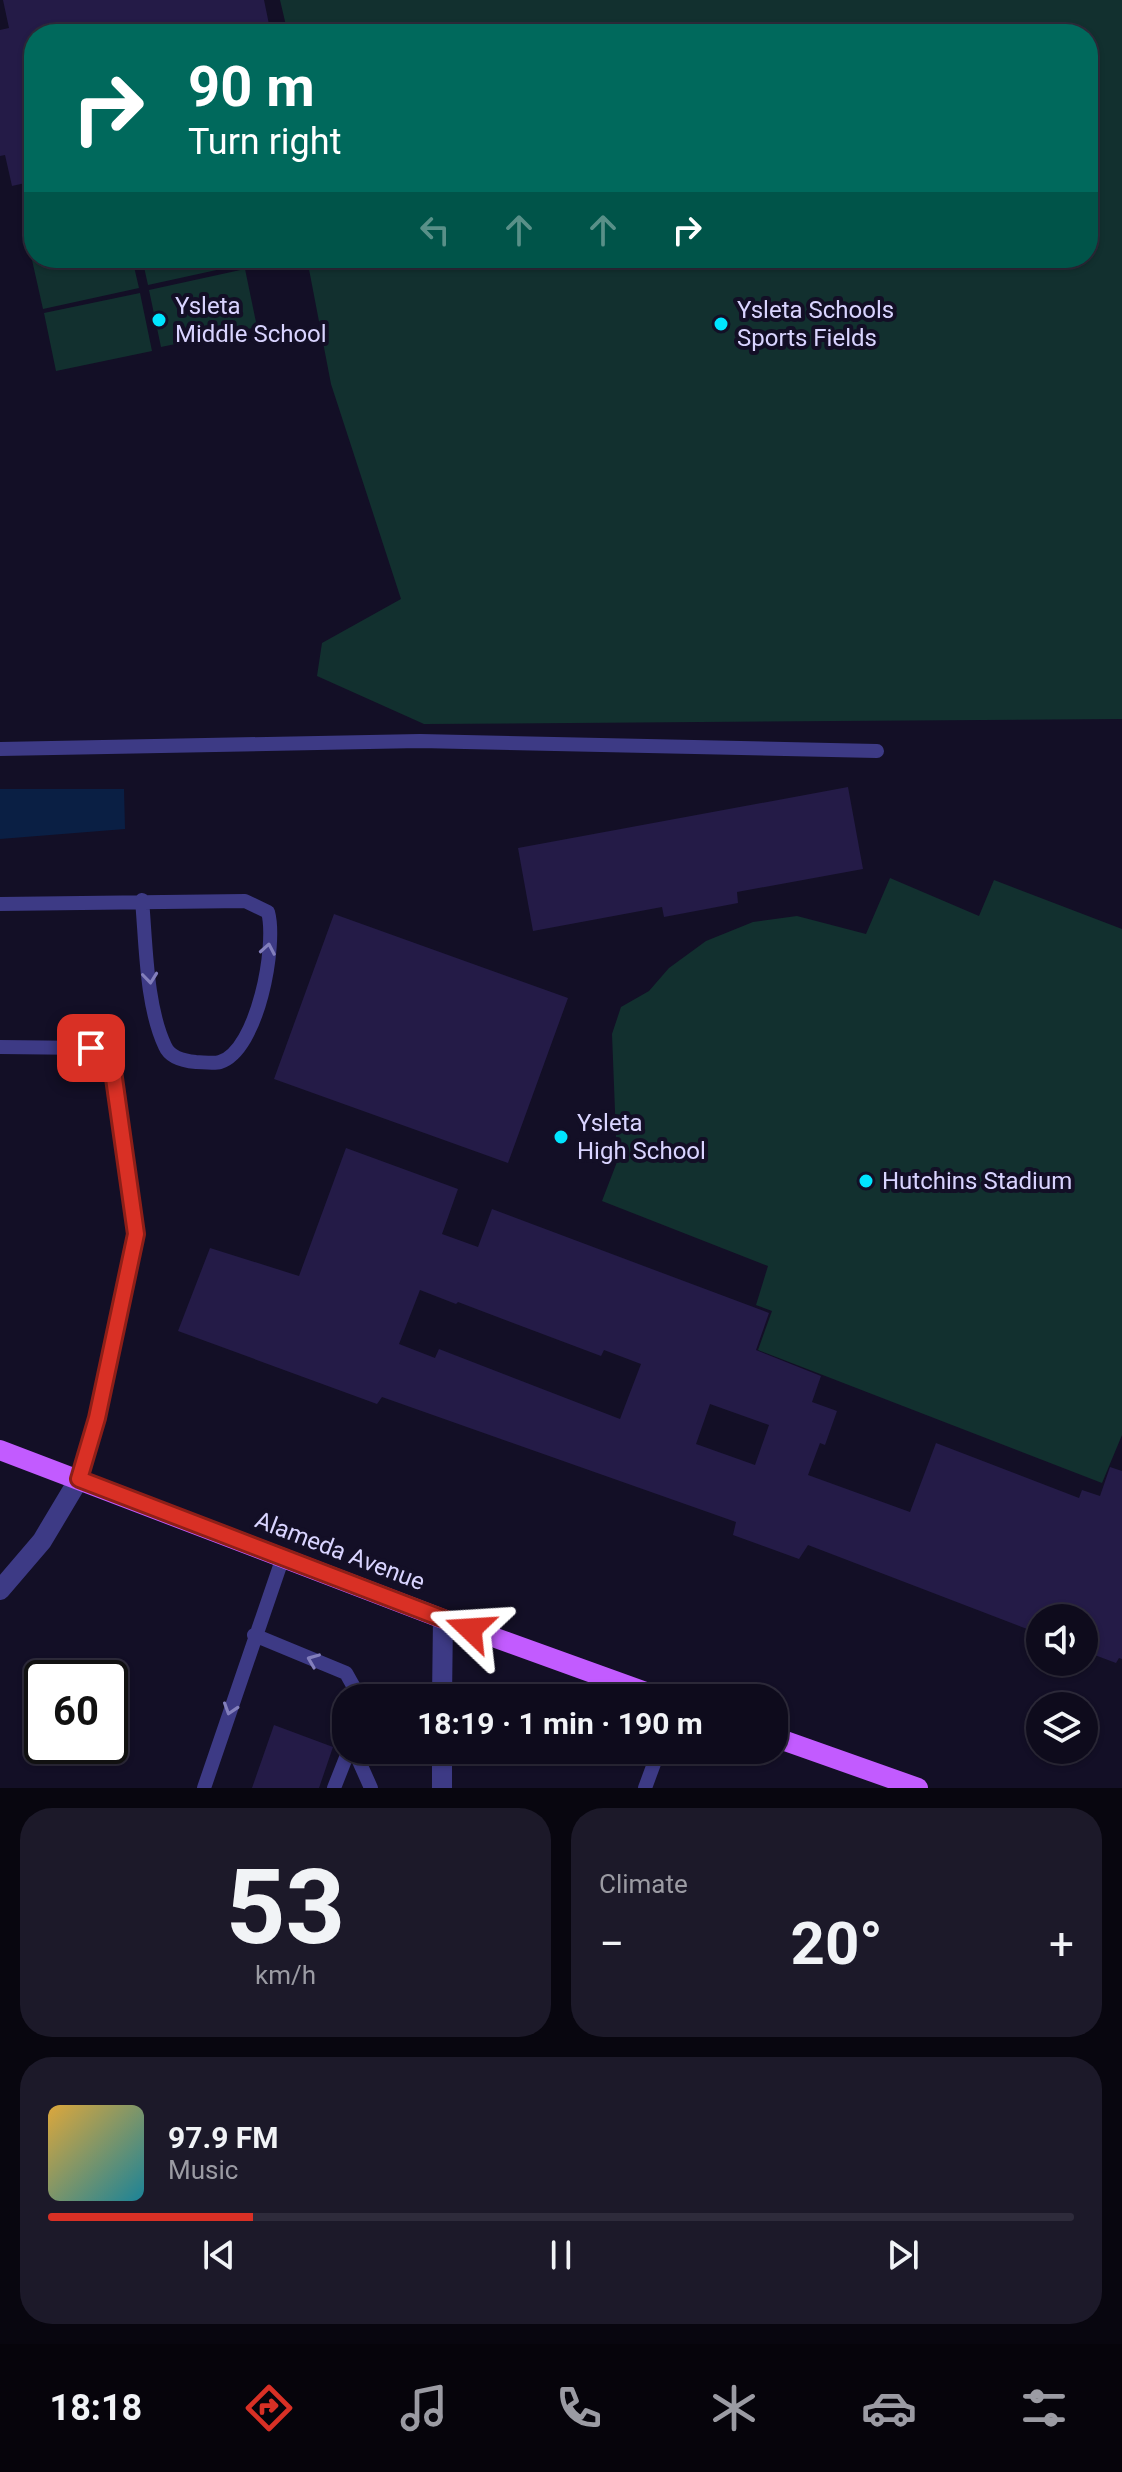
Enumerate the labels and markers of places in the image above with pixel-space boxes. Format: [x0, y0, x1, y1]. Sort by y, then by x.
place label: Ysleta Middle School [175, 292, 327, 348]
place label: Ysleta Schools Sports Fields [737, 296, 894, 352]
marker: Ysleta Middle School [150, 311, 168, 329]
marker: Ysleta Schools Sports Fields [712, 315, 730, 333]
pin [57, 1014, 125, 1082]
place label: Ysleta High School [577, 1109, 706, 1165]
marker: Ysleta High School [552, 1128, 570, 1146]
place label: Hutchins Stadium [882, 1167, 1072, 1195]
marker: Hutchins Stadium [857, 1172, 875, 1190]

